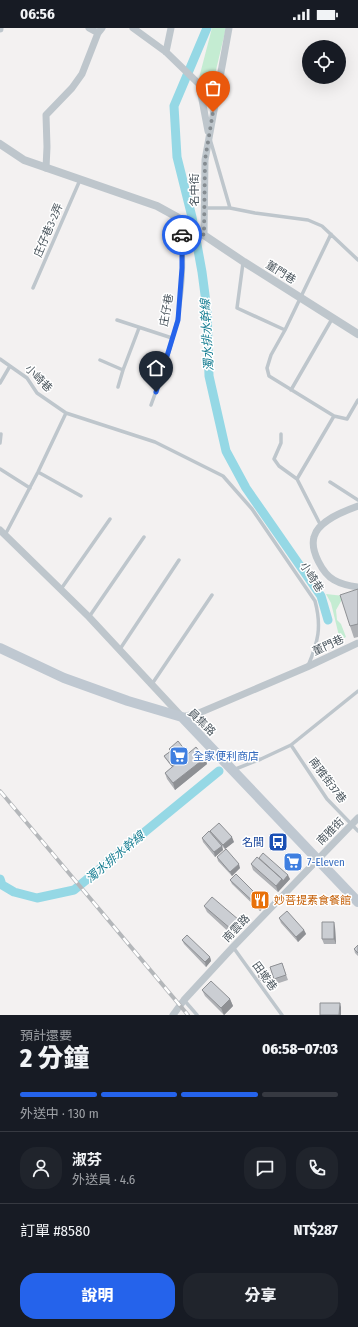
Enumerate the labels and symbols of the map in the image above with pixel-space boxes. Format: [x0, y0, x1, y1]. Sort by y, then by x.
pin [196, 71, 230, 112]
street label: 名中街 [188, 174, 201, 207]
street label: 庄仔巷3-2弄 [31, 201, 66, 259]
courier [162, 215, 202, 255]
street label: 董門巷 [263, 258, 298, 287]
street label: 庄仔巷 [157, 293, 176, 327]
water label: 濁水排水幹線 [198, 297, 216, 371]
pin [139, 351, 173, 392]
street label: 小崎巷 [22, 362, 55, 395]
street label: 小崎巷 [297, 560, 326, 595]
street label: 董門巷 [311, 633, 346, 658]
street label: 員集路 [185, 706, 218, 738]
supermarket icon: 全家便利商店 [168, 745, 190, 767]
place label: 全家便利商店 [193, 750, 259, 763]
street label: 南雅街37巷 [306, 755, 349, 806]
street label: 南雅街 [314, 815, 347, 848]
water label: 濁水排水幹線 [83, 827, 149, 886]
bus stop icon: 名間 [267, 831, 289, 853]
place label: 名間 [242, 836, 264, 849]
supermarket icon: 7-Eleven [282, 851, 304, 873]
place label: 7-Eleven [307, 856, 345, 869]
restaurant icon: 妙菩提素食餐館 [249, 889, 271, 911]
place label: 妙菩提素食餐館 [274, 894, 351, 907]
street label: 南雲路 [220, 912, 252, 945]
street label: 田墘巷 [250, 959, 280, 993]

